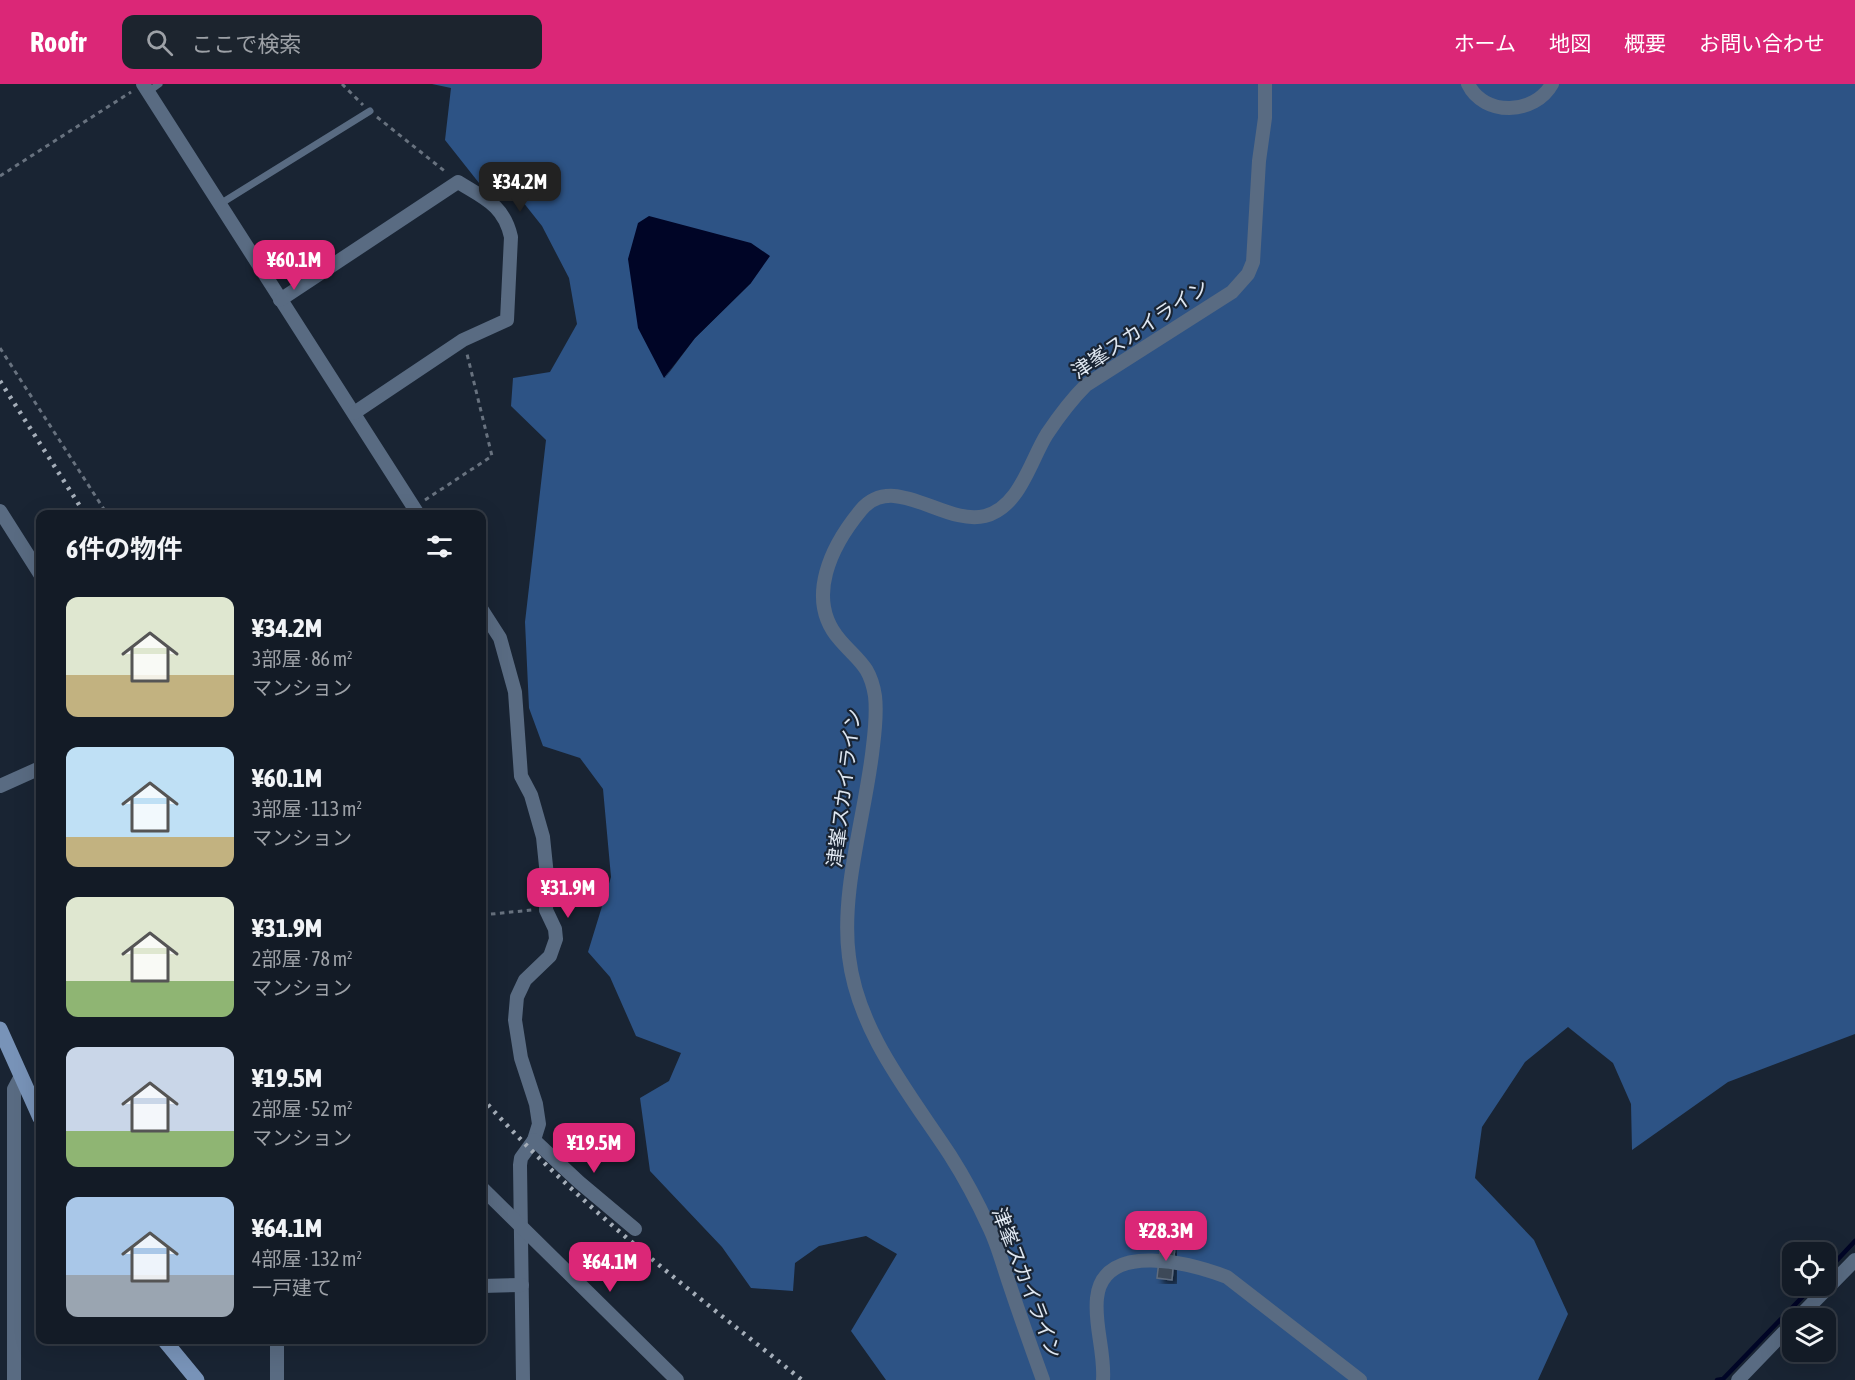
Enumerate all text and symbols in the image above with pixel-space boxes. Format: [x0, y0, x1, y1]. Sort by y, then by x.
search box [122, 15, 542, 69]
text: Roofr [30, 26, 86, 58]
icon: search [143, 26, 176, 59]
text: ここで検索 [191, 31, 301, 57]
text: ホーム [1454, 31, 1516, 55]
text: 地図 [1549, 31, 1591, 55]
text: 概要 [1624, 31, 1666, 55]
text: お問い合わせ [1699, 31, 1825, 55]
pin: ¥34.2M [471, 162, 569, 213]
text: ¥34.2M [493, 170, 547, 193]
pin: ¥60.1M [245, 240, 343, 291]
text: ¥60.1M [267, 248, 321, 271]
street label: 津峯スカイライン [1067, 274, 1212, 383]
icon: filters [423, 530, 456, 563]
text: 6件の物件 [66, 534, 182, 564]
text: ¥34.2M [252, 613, 322, 643]
icon: home [114, 621, 186, 693]
text: 3部屋 · 86 m² [252, 647, 353, 670]
text: マンション [252, 676, 352, 699]
street label: 津峯スカイライン [822, 707, 865, 869]
text: ¥60.1M [252, 763, 322, 793]
icon: home [114, 771, 186, 843]
text: 3部屋 · 113 m² [252, 797, 362, 820]
text: マンション [252, 826, 352, 849]
pin: ¥31.9M [519, 868, 617, 919]
text: ¥31.9M [541, 876, 595, 899]
text: ¥31.9M [252, 913, 322, 943]
icon: home [114, 921, 186, 993]
text: 2部屋 · 78 m² [252, 947, 353, 970]
text: マンション [252, 976, 352, 999]
text: ¥19.5M [252, 1063, 322, 1093]
icon: home [114, 1071, 186, 1143]
text: 2部屋 · 52 m² [252, 1097, 353, 1120]
pin: ¥19.5M [545, 1123, 643, 1174]
text: マンション [252, 1126, 352, 1149]
text: ¥19.5M [567, 1131, 621, 1154]
street label: 津峯スカイライン [988, 1204, 1067, 1362]
pin: ¥28.3M [1117, 1211, 1215, 1262]
text: ¥64.1M [252, 1213, 322, 1243]
text: ¥28.3M [1139, 1219, 1193, 1242]
icon: home [114, 1221, 186, 1293]
pin: ¥64.1M [561, 1242, 659, 1293]
map controls [1782, 1242, 1836, 1362]
button: locate [1782, 1242, 1836, 1296]
text: 4部屋 · 132 m² [252, 1247, 362, 1270]
text: ¥64.1M [583, 1250, 637, 1273]
text: 一戸建て [252, 1276, 332, 1299]
button: layers [1782, 1308, 1836, 1362]

